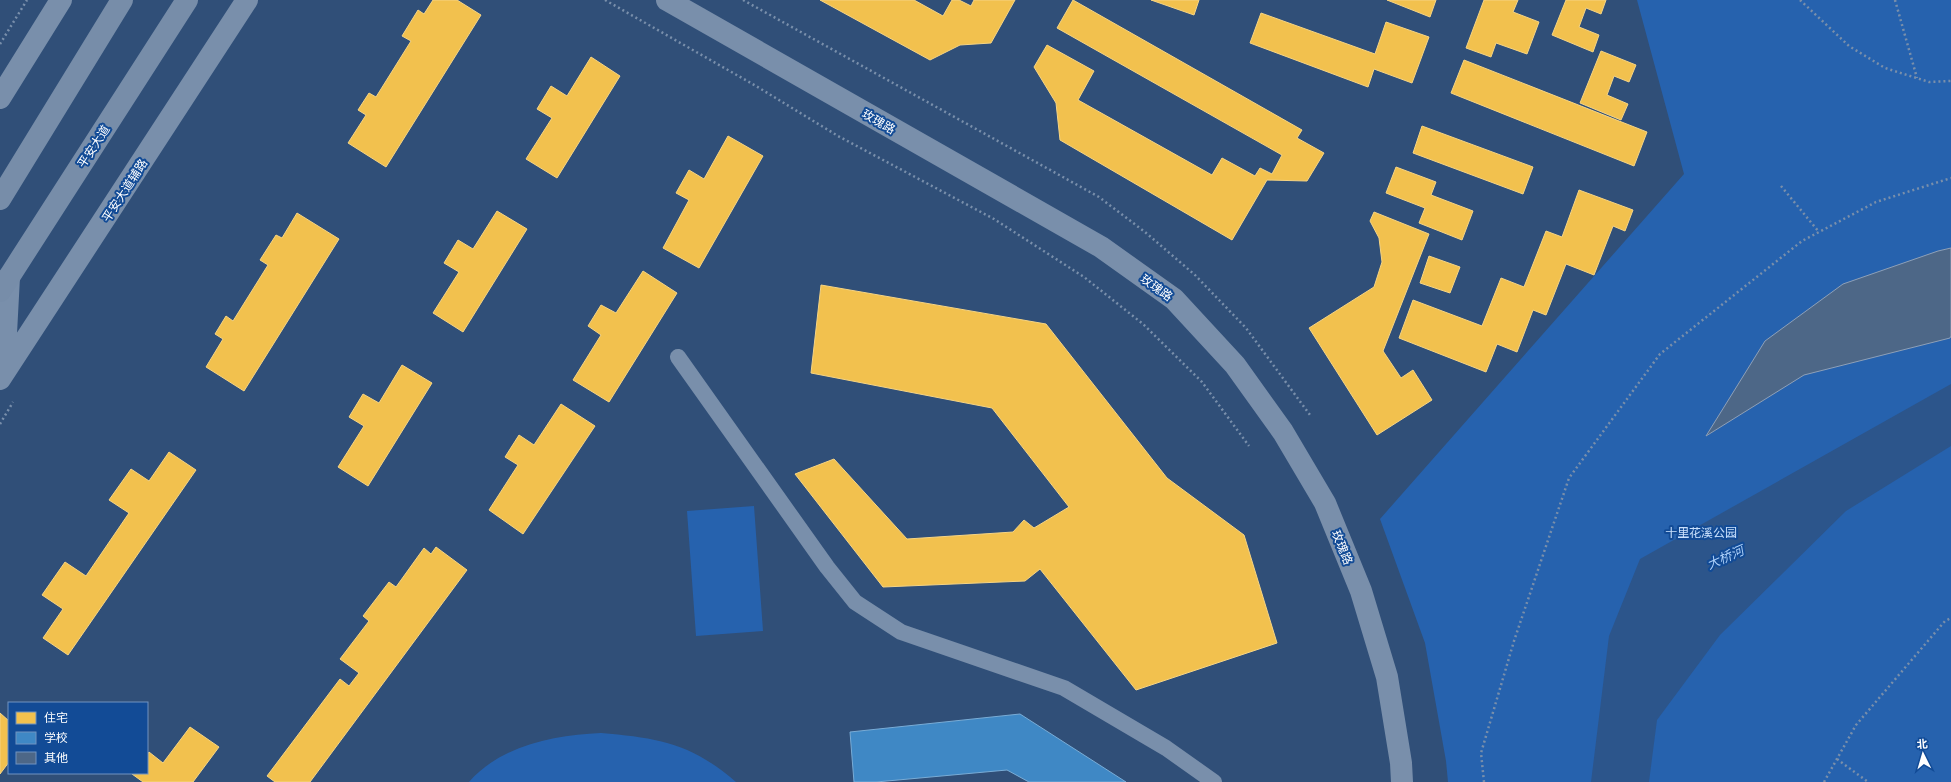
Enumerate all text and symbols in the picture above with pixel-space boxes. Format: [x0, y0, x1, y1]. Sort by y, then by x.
street label: 玫瑰路 [860, 106, 898, 136]
street label: 平安大道 [74, 122, 112, 170]
street label: 平安大道辅路 [99, 156, 149, 224]
street label: 玫瑰路 [1138, 271, 1176, 303]
park label: 十里花溪公园 [1665, 525, 1737, 539]
street label: 玫瑰路 [1330, 528, 1356, 566]
water label: 大桥河 [1704, 541, 1749, 572]
legend [8, 702, 148, 774]
text: 住宅 [44, 710, 68, 724]
text: 学校 [44, 730, 68, 744]
north arrow [1903, 734, 1943, 774]
text: 北 [1916, 737, 1928, 750]
text: 其他 [44, 750, 68, 764]

